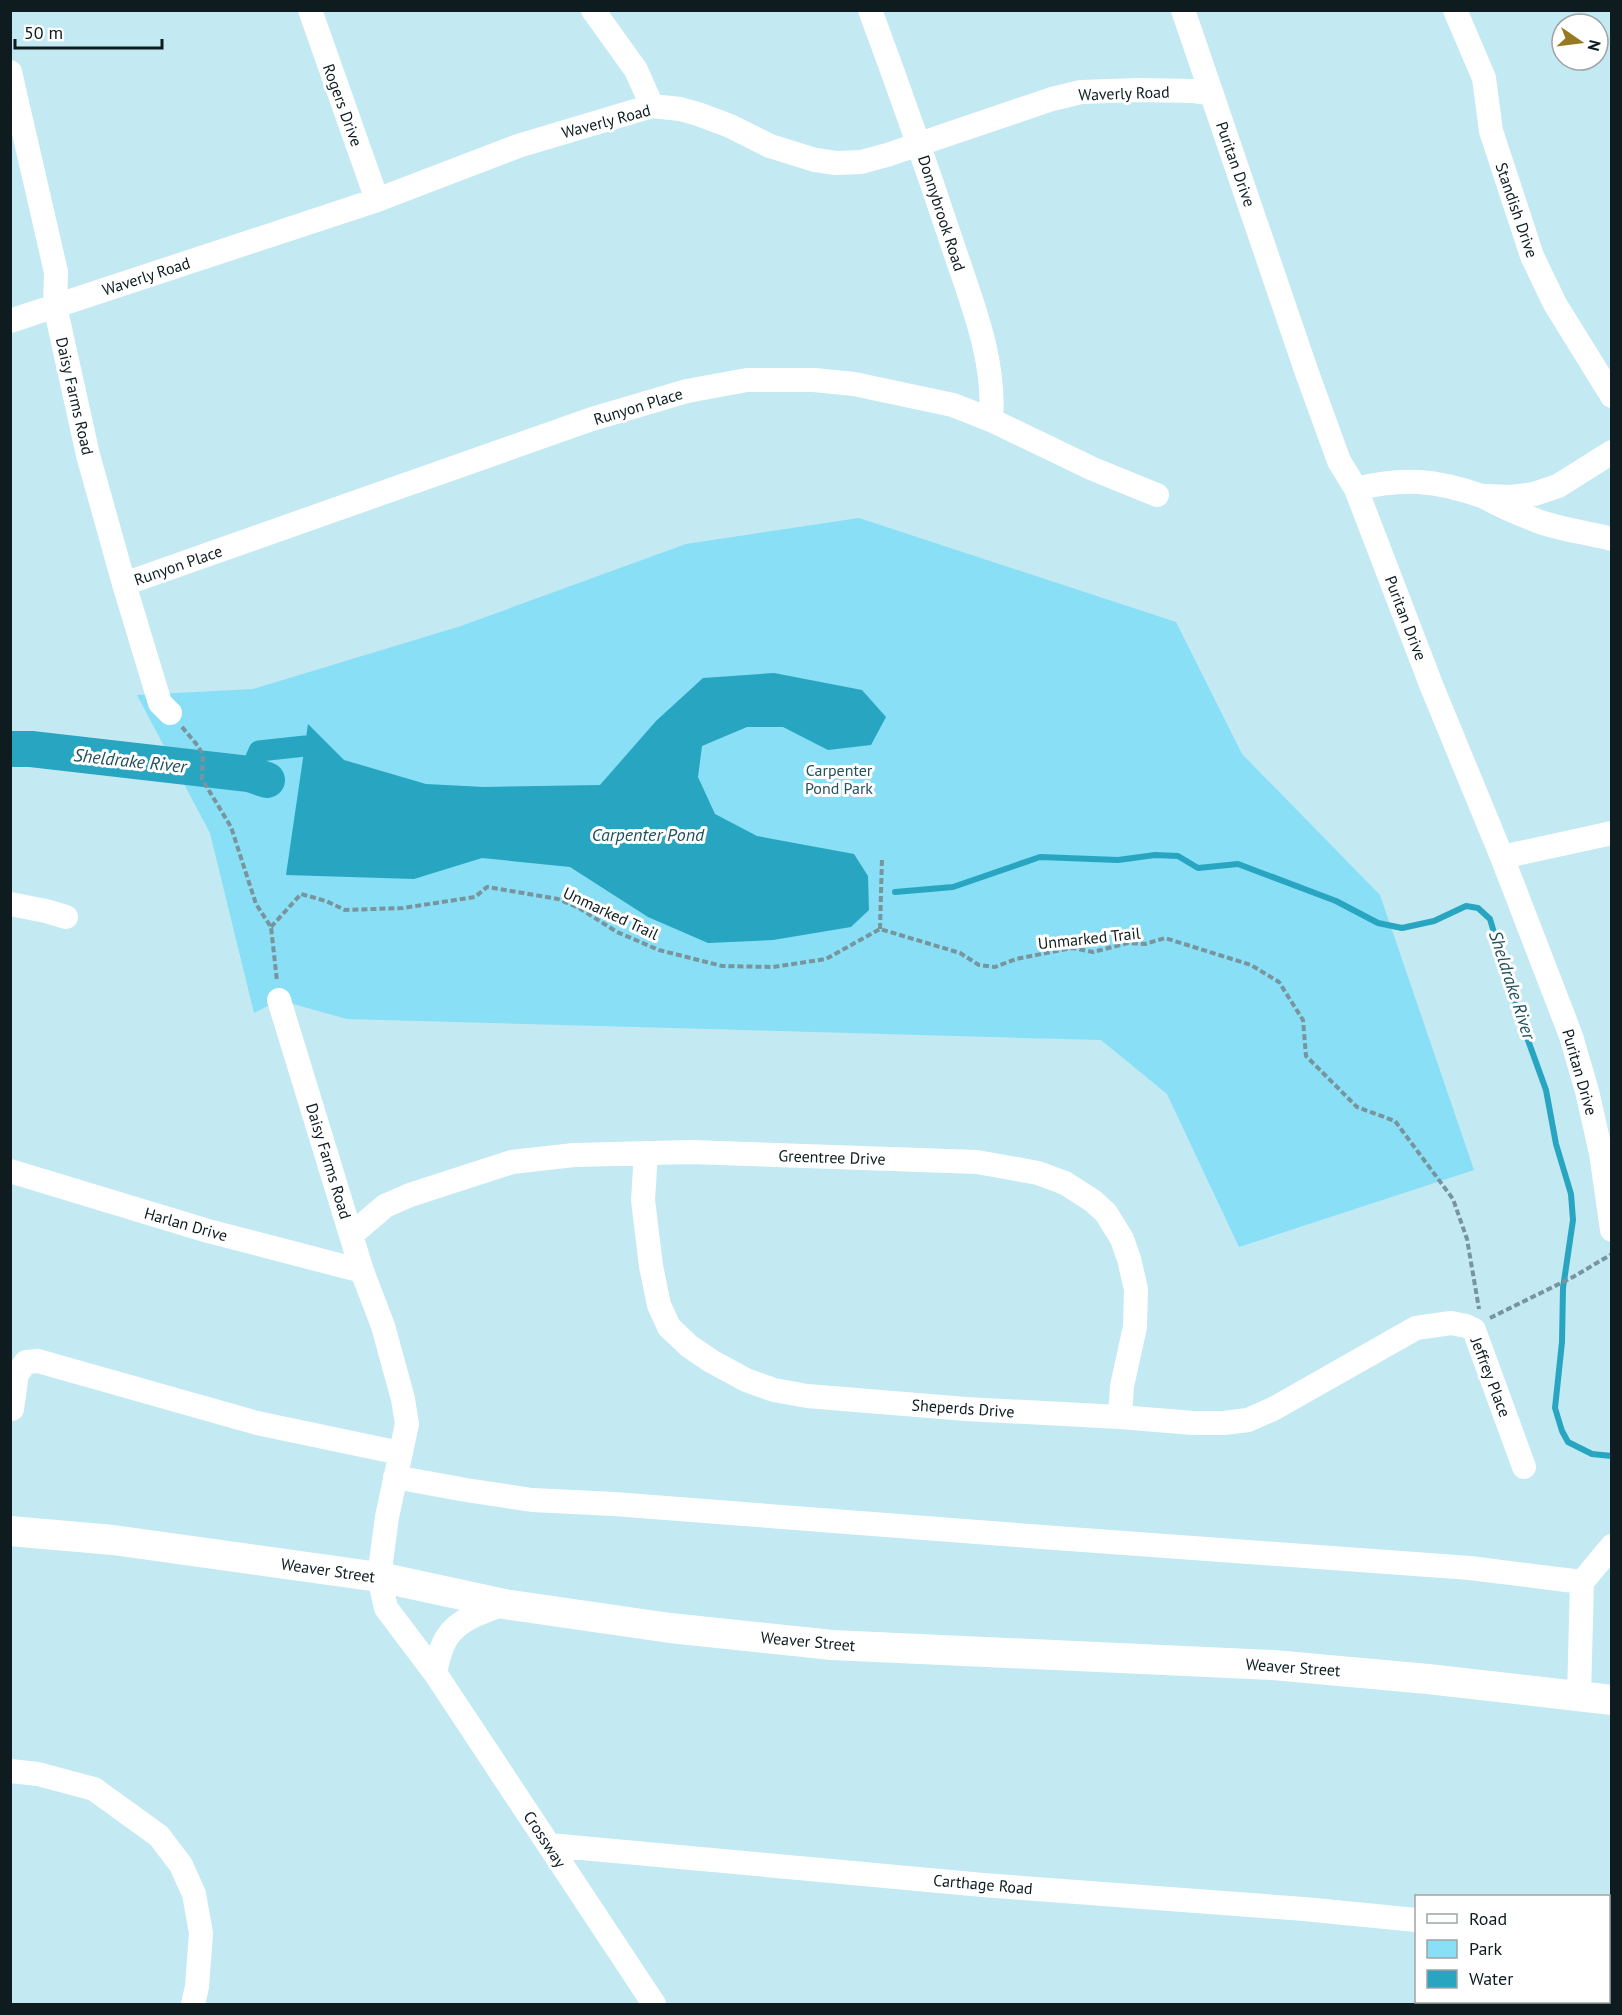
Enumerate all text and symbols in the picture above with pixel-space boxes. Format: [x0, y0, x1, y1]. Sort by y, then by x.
scale bar [15, 12, 162, 50]
north arrow [1550, 12, 1610, 72]
text: 50 m [24, 21, 63, 44]
text: N [1584, 38, 1606, 53]
street label: Rogers Drive [319, 61, 367, 149]
street label: Waverly Road [1078, 81, 1170, 105]
street label: Waverly Road [559, 100, 653, 142]
street label: Puritan Drive [1212, 119, 1260, 209]
street label: Donnybrook Road [914, 153, 970, 273]
street label: Standish Drive [1491, 160, 1543, 260]
street label: Waverly Road [99, 252, 193, 300]
street label: Daisy Farms Road [52, 335, 98, 457]
street label: Runyon Place [591, 383, 685, 429]
street label: Runyon Place [131, 541, 225, 589]
street label: Puritan Drive [1381, 573, 1431, 663]
water label: Sheldrake River [73, 743, 189, 778]
park label: Carpenter Pond Park [805, 760, 873, 798]
water label: Carpenter Pond [592, 823, 705, 846]
street label: Unmarked Trail [560, 882, 662, 944]
street label: Unmarked Trail [1037, 923, 1142, 953]
water label: Sheldrake River [1484, 928, 1541, 1043]
street label: Puritan Drive [1558, 1026, 1602, 1118]
street label: Daisy Farms Road [302, 1101, 356, 1221]
street label: Greentree Drive [778, 1145, 886, 1169]
street label: Harlan Drive [142, 1203, 230, 1245]
street label: Jeffrey Place [1466, 1333, 1515, 1420]
street label: Sheperds Drive [911, 1394, 1015, 1422]
street label: Weaver Street [280, 1553, 377, 1587]
street label: Weaver Street [760, 1627, 857, 1655]
street label: Weaver Street [1245, 1654, 1342, 1680]
street label: Crossway [519, 1807, 571, 1872]
street label: Carthage Road [932, 1870, 1034, 1898]
legend [1415, 1895, 1610, 2003]
text: Road [1469, 1907, 1507, 1930]
text: Park [1469, 1937, 1502, 1960]
text: Water [1469, 1967, 1513, 1990]

